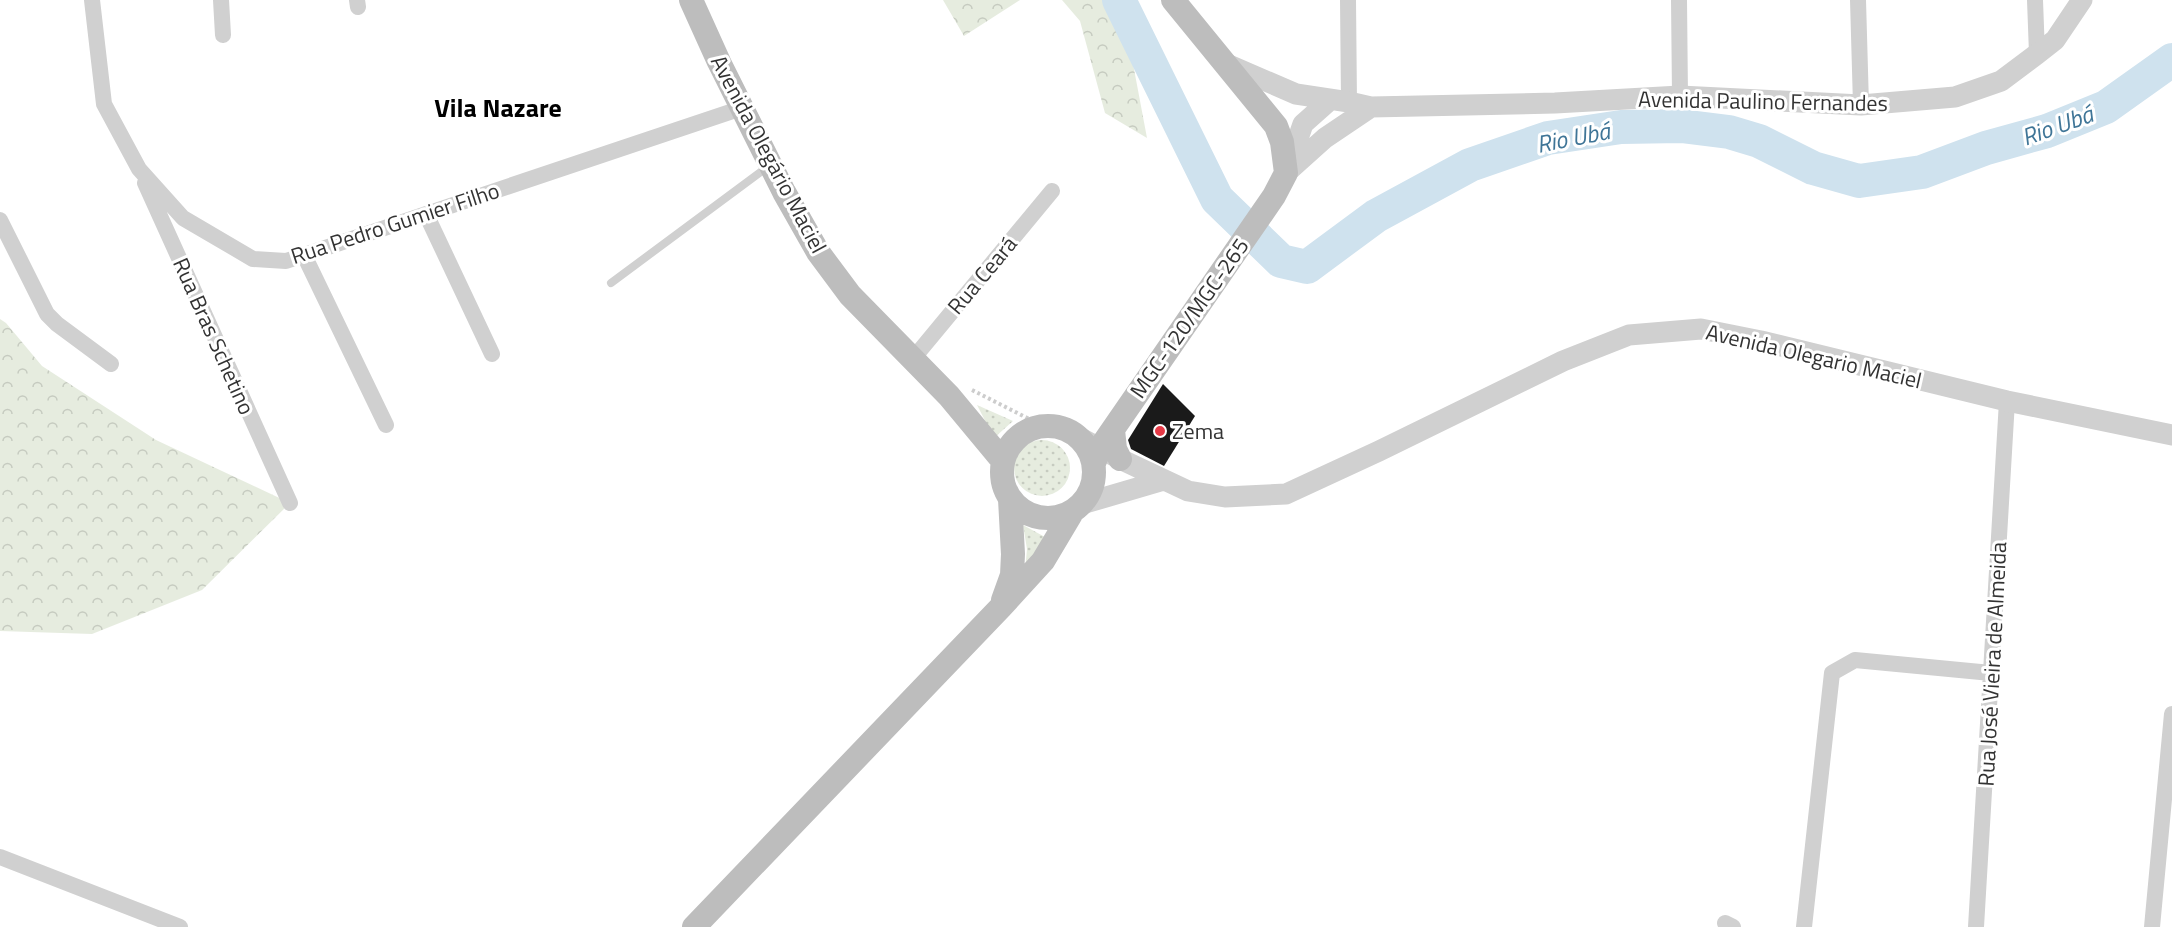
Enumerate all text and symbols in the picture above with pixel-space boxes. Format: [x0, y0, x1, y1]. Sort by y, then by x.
street label: Avenida Olegário Maciel [702, 49, 836, 259]
street label: Avenida Paulino Fernandes [1638, 82, 1888, 120]
district label: Vila Nazare [434, 88, 562, 127]
water label: Rio Ubá [2016, 95, 2100, 155]
water label: Rio Ubá [1533, 112, 1615, 162]
street label: Rua Pedro Gumier Filho [286, 173, 504, 273]
street label: Rua Ceará [939, 228, 1025, 322]
street label: MGC-120/MGC-265 [1121, 231, 1257, 405]
street label: Rua Bras Schetino [164, 252, 264, 420]
street label: Avenida Olegario Maciel [1703, 315, 1925, 397]
place label: Zema [1172, 414, 1224, 448]
marker: Zema [1153, 424, 1167, 438]
street label: Rua José Vieira de Almeida [1969, 541, 2015, 787]

